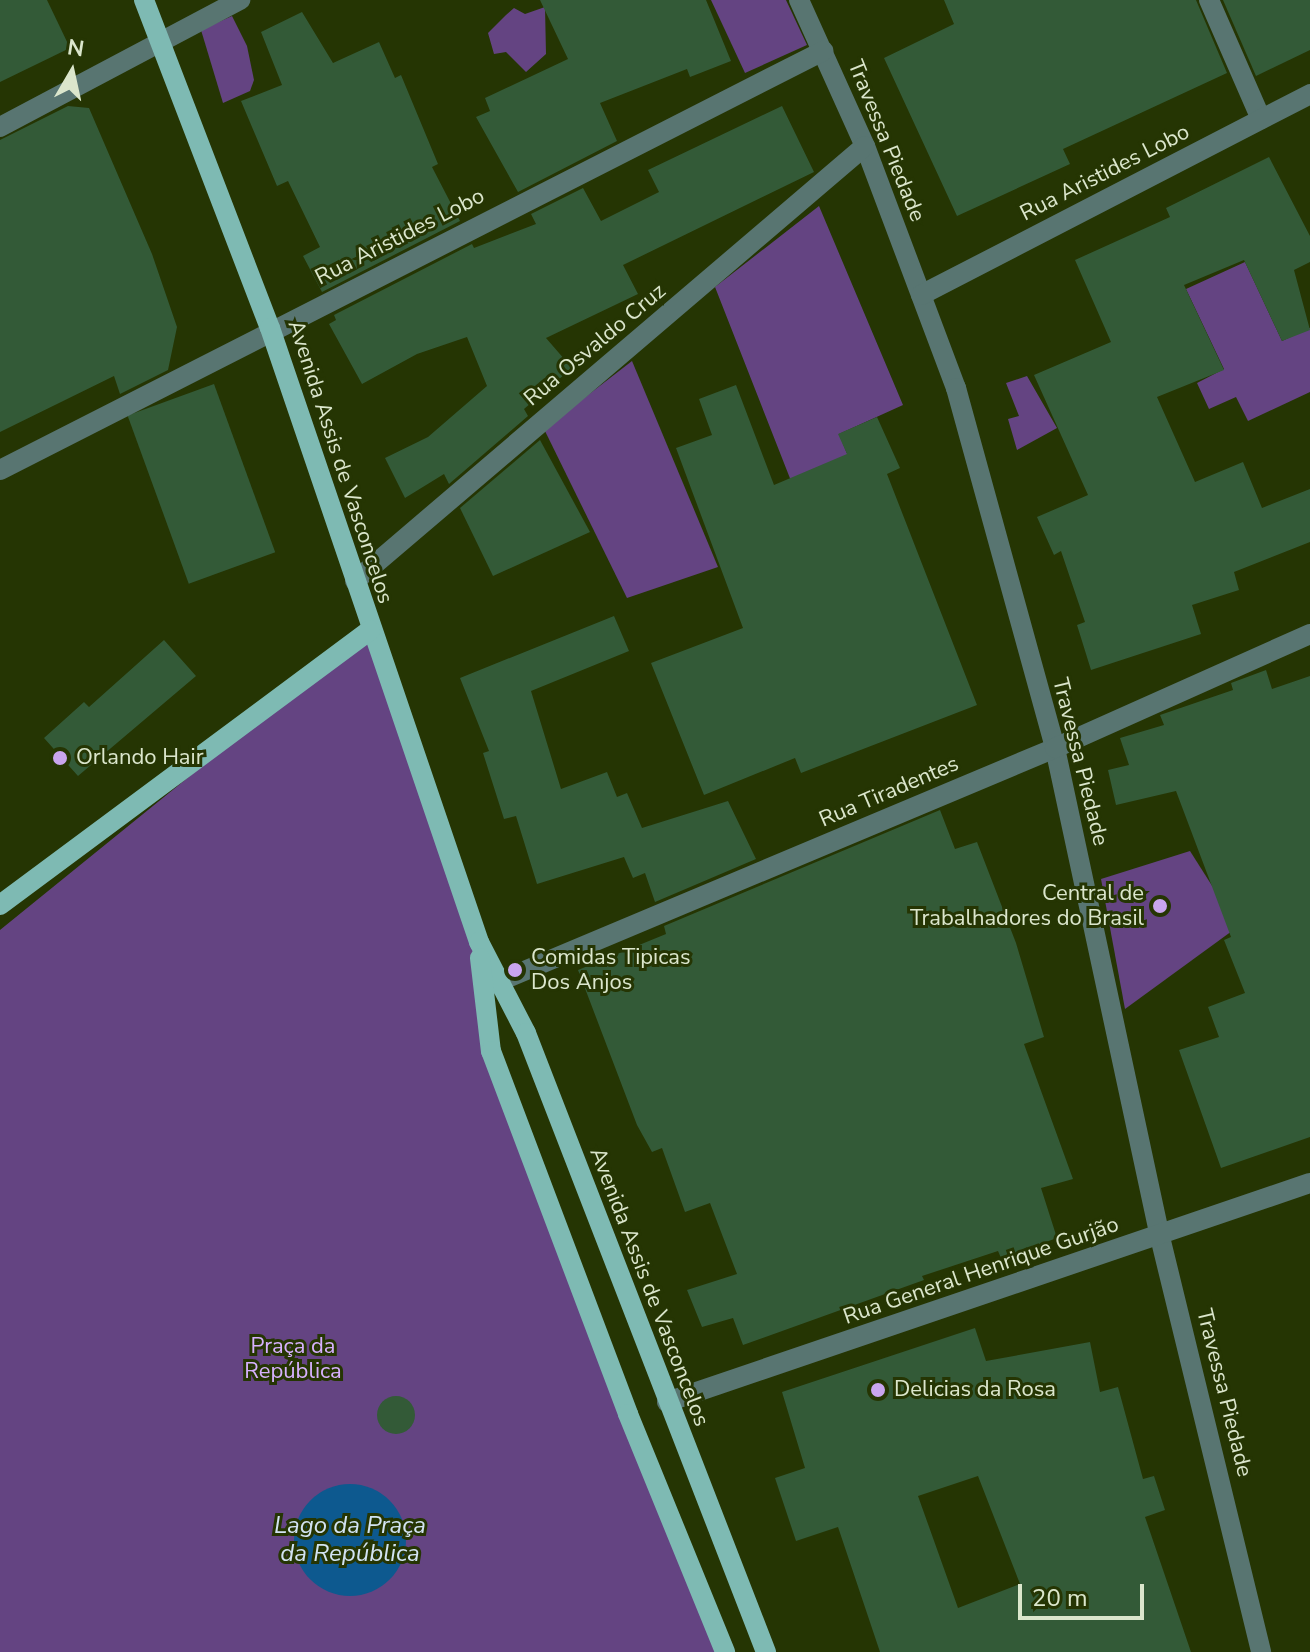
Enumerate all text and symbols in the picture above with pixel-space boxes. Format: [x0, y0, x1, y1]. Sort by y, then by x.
north arrow [32, 32, 112, 112]
text: N [65, 32, 86, 64]
street label: Travessa Piedade [842, 56, 930, 226]
street label: Rua Aristides Lobo [1016, 119, 1194, 227]
street label: Rua Aristides Lobo [311, 183, 489, 291]
street label: Rua Osvaldo Cruz [519, 278, 671, 412]
street label: Avenida Assis de Vasconcelos [282, 317, 398, 607]
street label: Travessa Piedade [1046, 675, 1114, 849]
place label: Orlando Hair [76, 745, 204, 771]
marker: Orlando Hair [51, 749, 69, 767]
street label: Rua Tiradentes [815, 751, 963, 833]
place label: Central de Trabalhadores do Brasil [910, 880, 1144, 932]
marker: Central de Trabalhadores do Brasil [1151, 897, 1169, 915]
place label: Comidas Tipicas Dos Anjos [531, 944, 691, 996]
marker: Comidas Tipicas Dos Anjos [506, 961, 524, 979]
street label: Avenida Assis de Vasconcelos [584, 1144, 714, 1430]
street label: Rua General Henrique Gurjão [840, 1211, 1122, 1331]
street label: Travessa Piedade [1190, 1306, 1258, 1480]
park label: Praça da República [244, 1333, 342, 1384]
place label: Delicias da Rosa [894, 1377, 1056, 1403]
marker: Delicias da Rosa [869, 1381, 887, 1399]
water label: Lago da Praça da República [274, 1512, 426, 1568]
scale bar [1022, 1568, 1148, 1618]
text: 20 m [1032, 1582, 1088, 1614]

